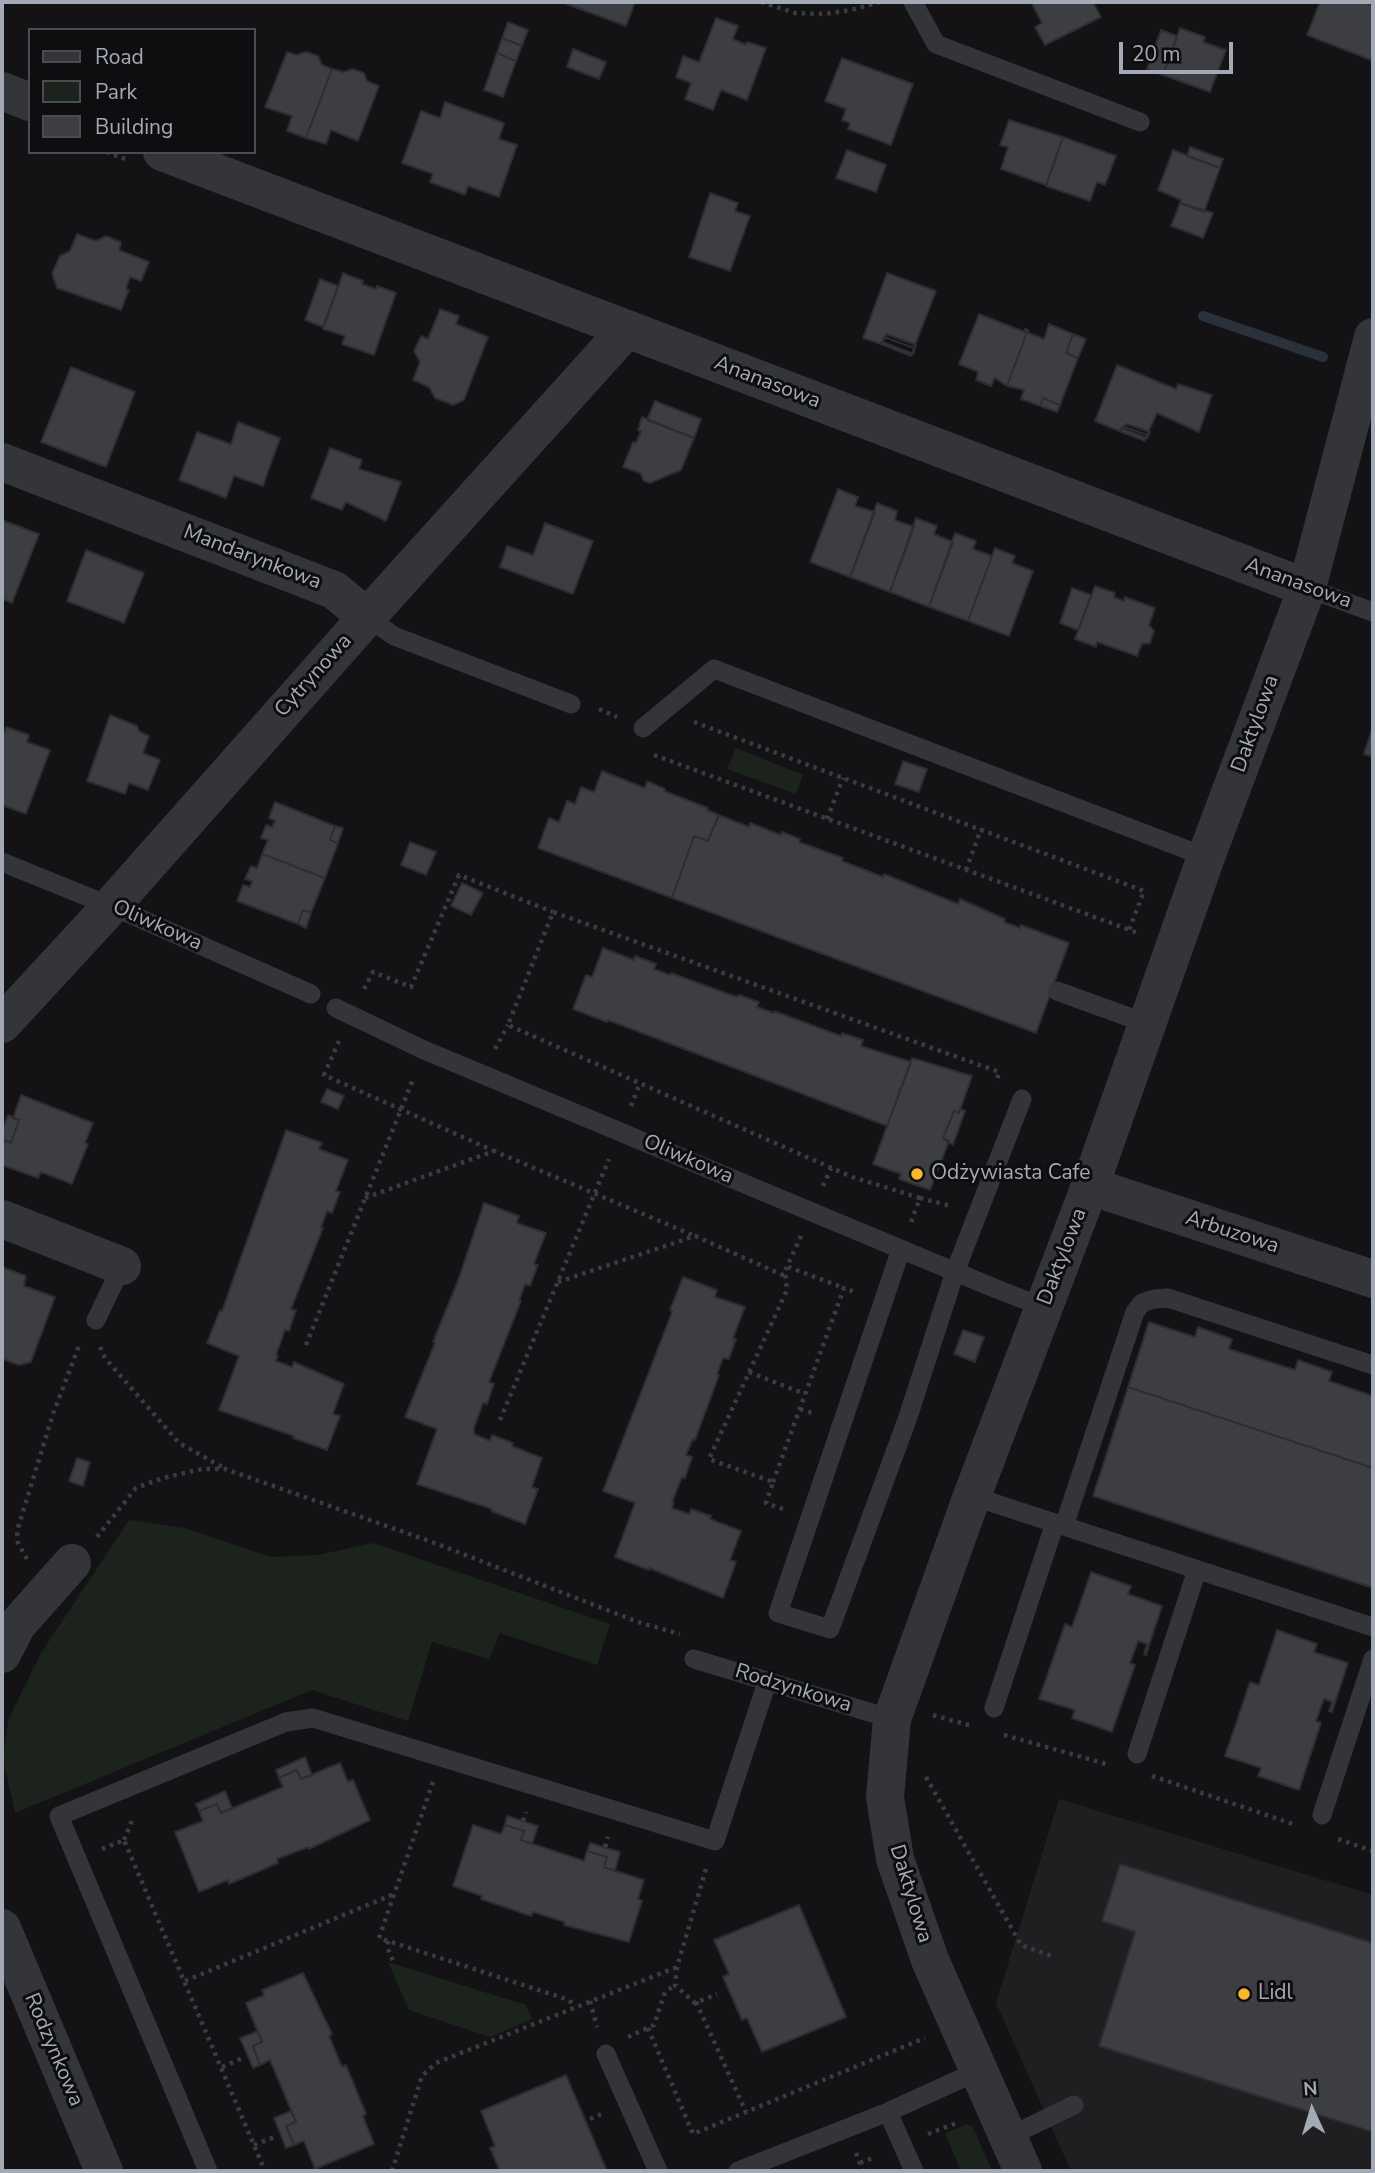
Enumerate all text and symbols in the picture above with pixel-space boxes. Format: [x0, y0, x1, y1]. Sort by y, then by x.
legend [28, 28, 256, 154]
scale bar [1123, 28, 1237, 72]
text: 20 m [1132, 40, 1181, 68]
text: Road [95, 43, 144, 71]
text: Park [95, 78, 137, 106]
text: Building [95, 113, 173, 141]
street label: Ananasowa [710, 351, 824, 415]
street label: Mandarynkowa [180, 520, 324, 596]
street label: Ananasowa [1241, 553, 1355, 615]
street label: Cytrynowa [270, 629, 358, 723]
street label: Daktylowa [1227, 672, 1285, 776]
street label: Oliwkowa [108, 895, 206, 957]
street label: Oliwkowa [639, 1130, 737, 1190]
place label: Odżywiasta Cafe [931, 1161, 1090, 1187]
marker: Odżywiasta Cafe [909, 1166, 925, 1182]
street label: Daktylowa [1033, 1205, 1093, 1309]
street label: Arbuzowa [1182, 1206, 1282, 1260]
street label: Rodzynkowa [732, 1659, 854, 1719]
street label: Daktylowa [883, 1842, 937, 1946]
place label: Lidl [1258, 1981, 1293, 2007]
marker: Lidl [1236, 1986, 1252, 2002]
street label: Rodzynkowa [18, 1990, 88, 2110]
north arrow [1277, 2075, 1347, 2145]
text: N [1303, 2076, 1319, 2103]

